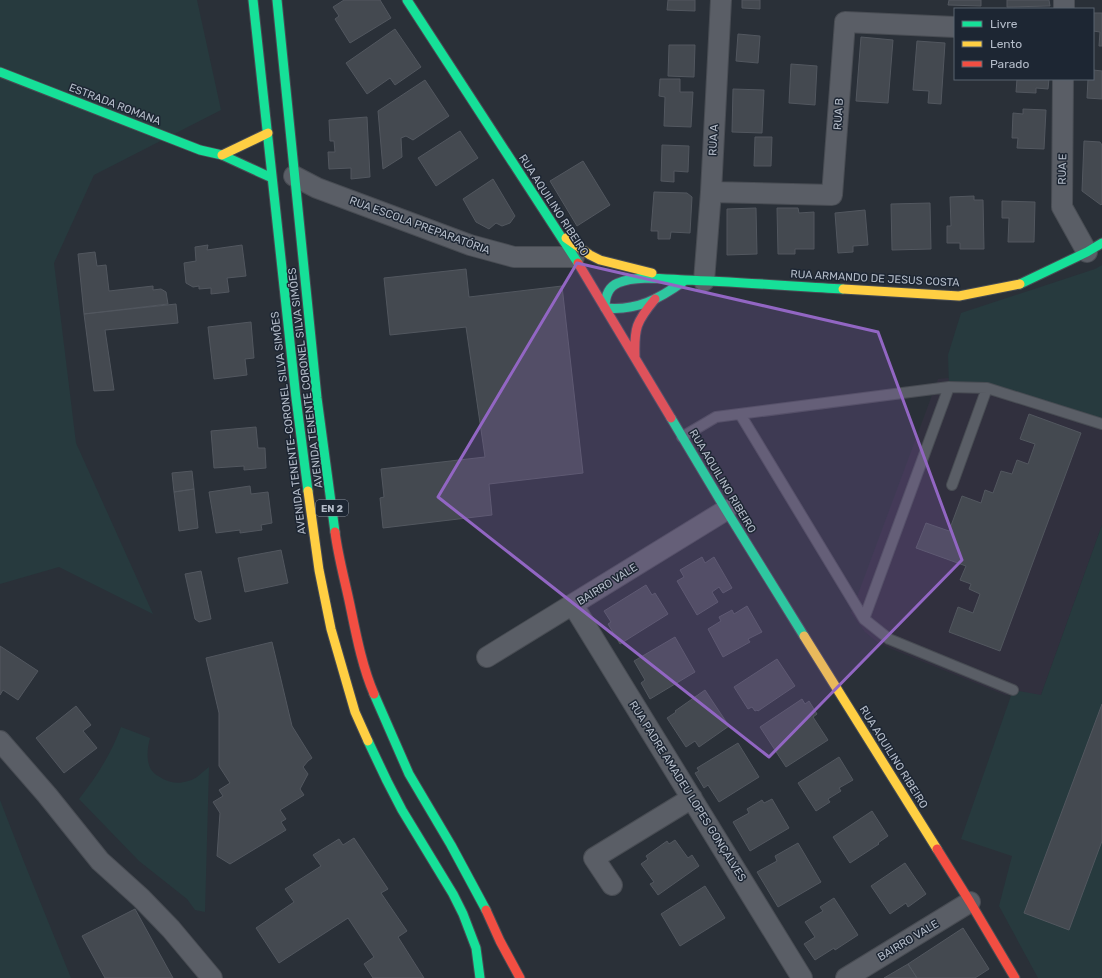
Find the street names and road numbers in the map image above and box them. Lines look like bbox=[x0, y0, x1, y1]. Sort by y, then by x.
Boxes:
street label: ESTRADA ROMANA bbox=[67, 81, 163, 128]
street label: RUA B bbox=[831, 98, 846, 130]
street label: RUA A bbox=[706, 123, 721, 156]
street label: RUA AQUILINO RIBEIRO bbox=[516, 152, 591, 259]
street label: RUA E bbox=[1056, 153, 1069, 185]
street label: RUA ESCOLA PREPARATÓRIA bbox=[348, 194, 493, 257]
street label: AVENIDA TENENTE CORONEL SILVA SIMÕES bbox=[285, 267, 325, 489]
street label: RUA ARMANDO DE JESUS COSTA bbox=[790, 268, 961, 289]
street label: AVENIDA TENENTE-CORONEL SILVA SIMÕES bbox=[268, 310, 309, 535]
street label: RUA AQUILINO RIBEIRO bbox=[686, 427, 759, 535]
road number: EN 2 bbox=[316, 500, 348, 516]
street label: BAIRRO VALE bbox=[575, 561, 640, 608]
street label: RUA PADRE AMADEU LOPES GONÇALVES bbox=[626, 699, 749, 884]
street label: RUA AQUILINO RIBEIRO bbox=[857, 704, 930, 811]
street label: BAIRRO VALE bbox=[875, 917, 941, 964]

